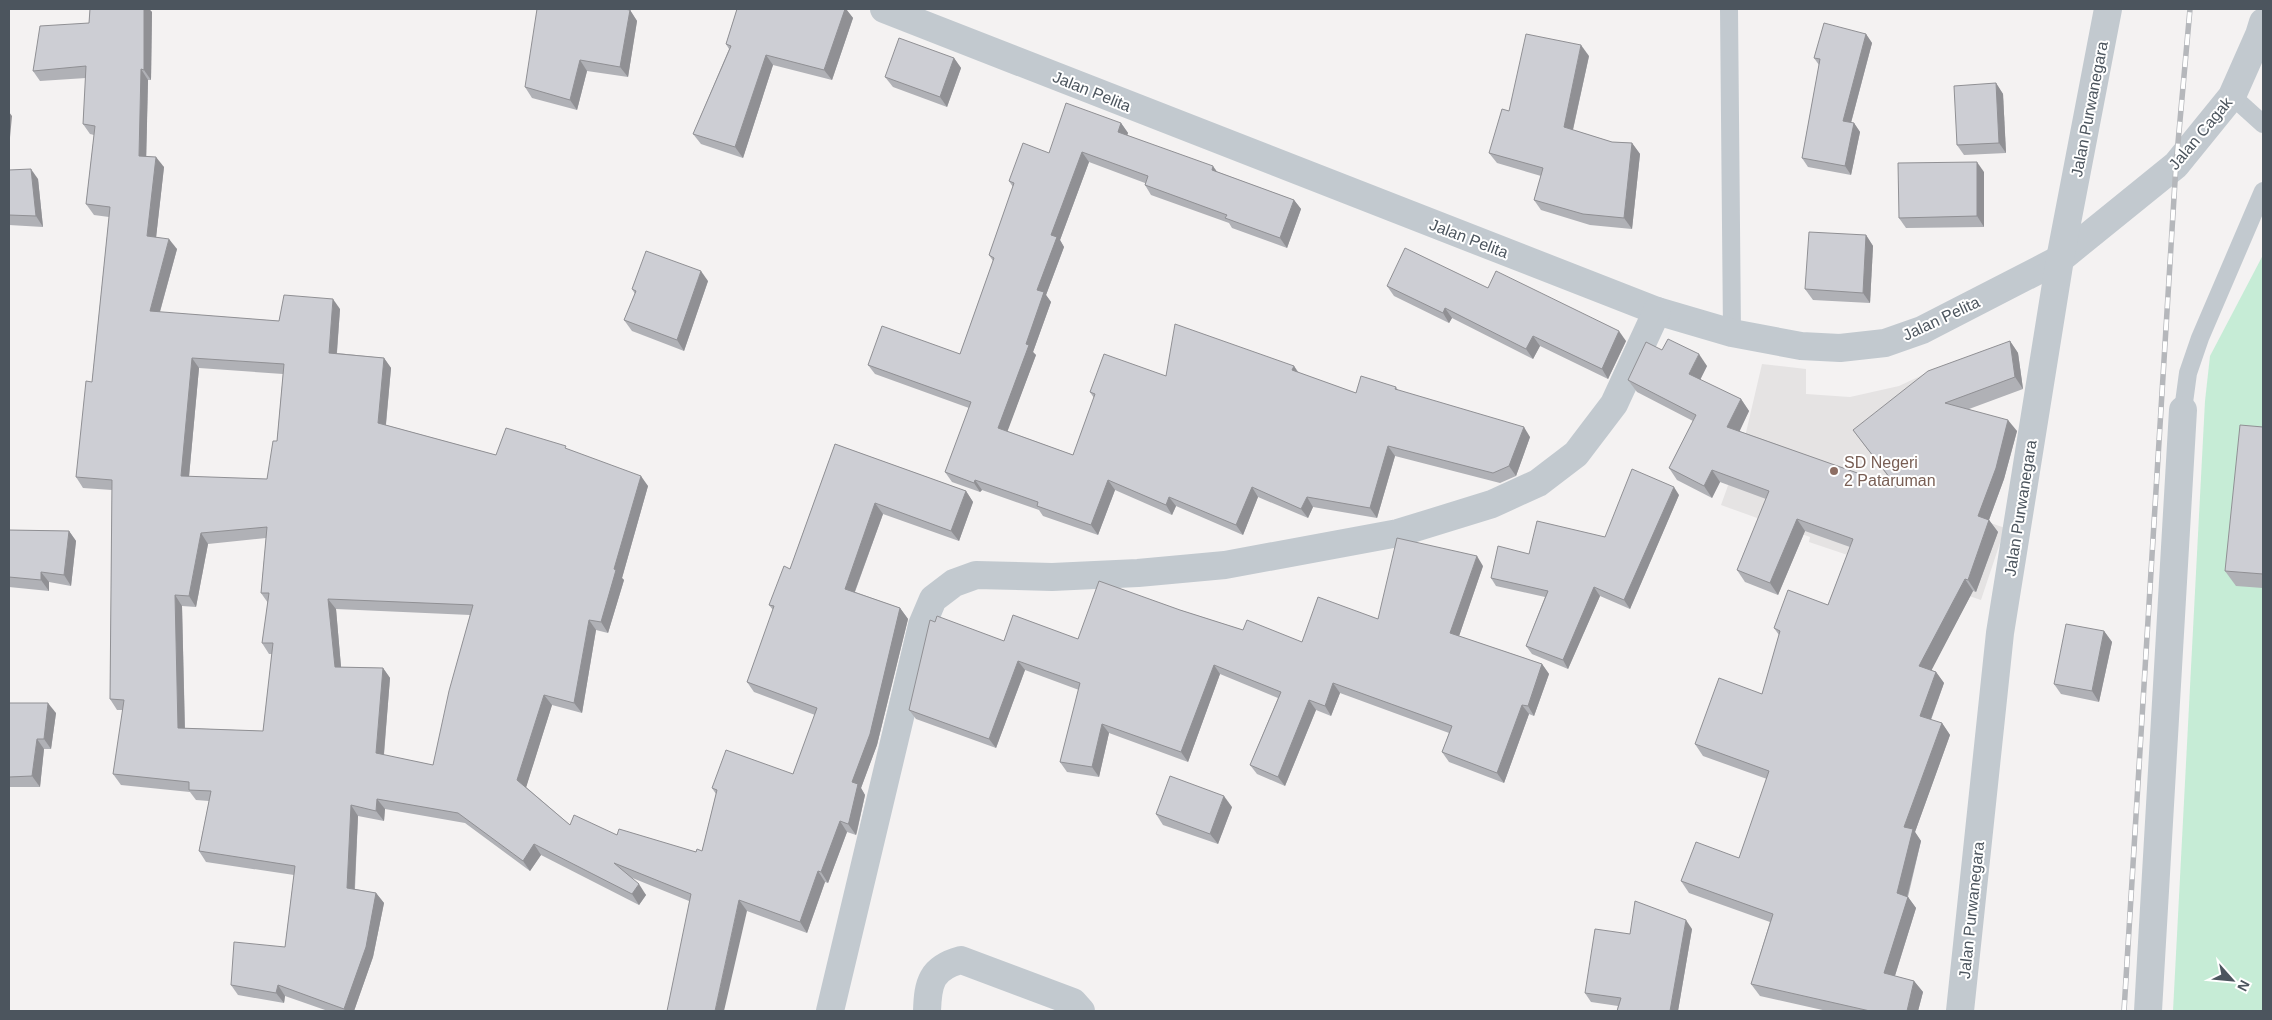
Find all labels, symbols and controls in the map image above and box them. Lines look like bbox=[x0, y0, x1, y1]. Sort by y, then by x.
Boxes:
street label: Jalan Purwanegara bbox=[2068, 40, 2111, 178]
street label: Jalan Pelita bbox=[1050, 68, 1133, 115]
street label: Jalan Cagak bbox=[2165, 93, 2236, 173]
street label: Jalan Pelita bbox=[1427, 216, 1511, 261]
street label: Jalan Pelita bbox=[1900, 293, 1982, 344]
street label: Jalan Purwanegara bbox=[2001, 439, 2040, 577]
place label: SD Negeri 2 Pataruman bbox=[1844, 454, 1936, 489]
marker: SD Negeri 2 Pataruman bbox=[1828, 465, 1840, 477]
street label: Jalan Purwanegara bbox=[1956, 841, 1987, 980]
north arrow bbox=[2207, 955, 2257, 1005]
text: N bbox=[2234, 978, 2253, 994]

